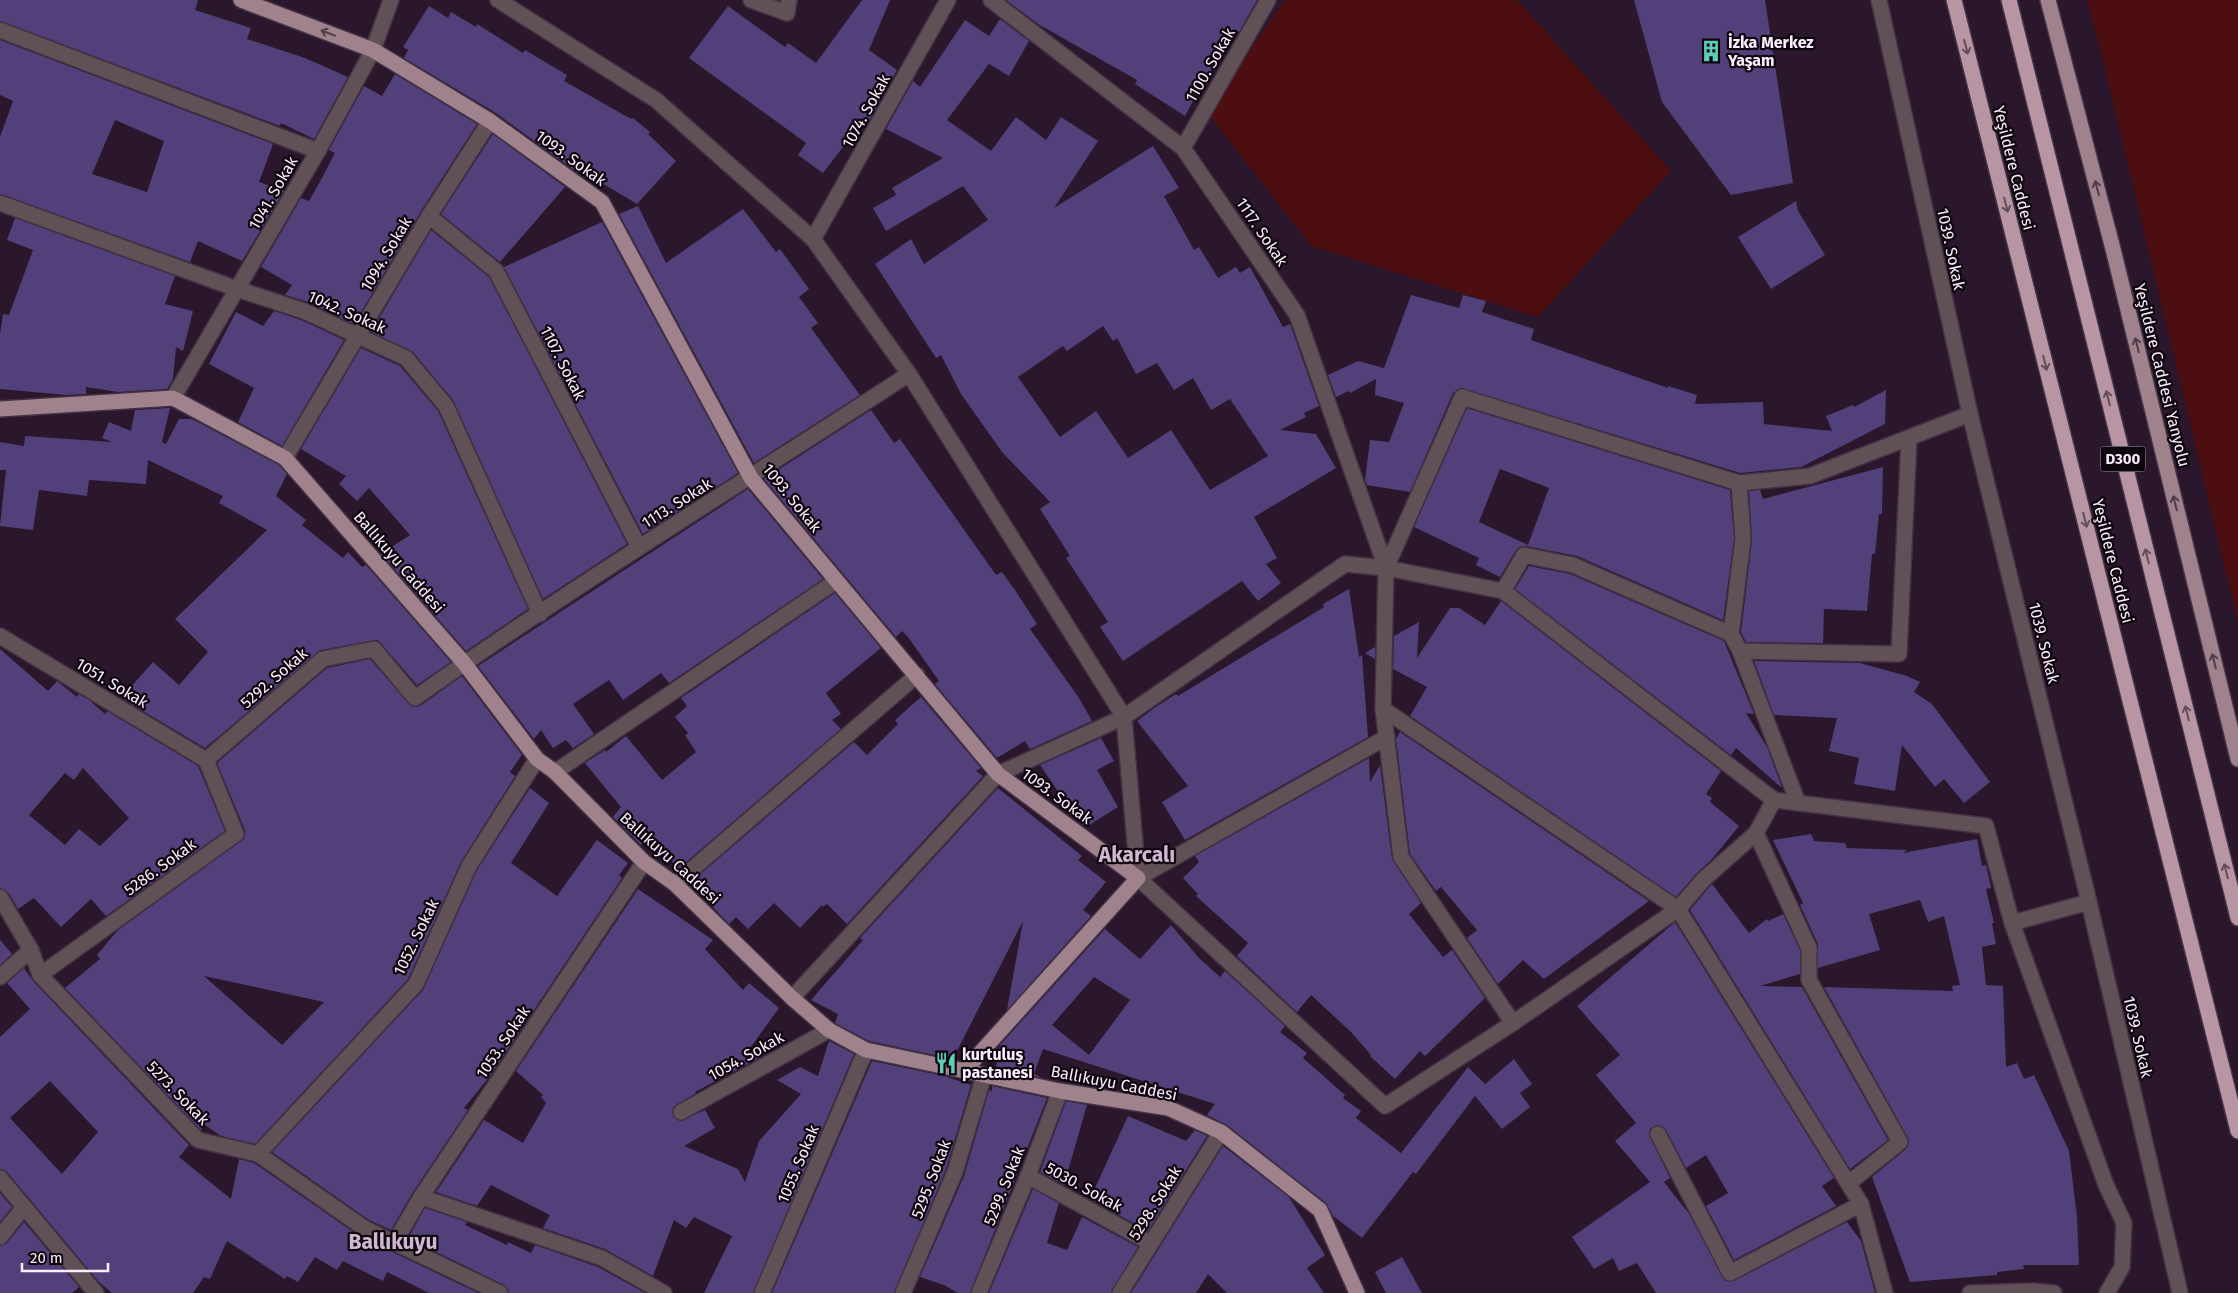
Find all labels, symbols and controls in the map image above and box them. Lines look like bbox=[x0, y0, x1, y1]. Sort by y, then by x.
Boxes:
street label: 1100. Sokak bbox=[1181, 24, 1239, 105]
one-way arrow bbox=[320, 28, 336, 37]
place label: İzka Merkez Yaşam bbox=[1727, 33, 1814, 71]
building icon: İzka Merkez Yaşam bbox=[1698, 38, 1724, 64]
one-way arrow bbox=[1962, 39, 1971, 55]
street label: 1074. Sokak bbox=[838, 70, 894, 151]
street label: Yeşildere Caddesi bbox=[1988, 104, 2039, 232]
street label: 1093. Sokak bbox=[532, 126, 611, 190]
street label: 1041. Sokak bbox=[244, 152, 302, 233]
one-way arrow bbox=[2092, 180, 2101, 196]
street label: 1117. Sokak bbox=[1232, 194, 1292, 270]
one-way arrow bbox=[2001, 196, 2011, 212]
street label: 1039. Sokak bbox=[1933, 206, 1969, 292]
street label: 1094. Sokak bbox=[356, 213, 416, 295]
street label: Yeşildere Caddesi Yanyolu bbox=[2129, 281, 2194, 469]
street label: 1042. Sokak bbox=[305, 286, 389, 338]
street label: 1107. Sokak bbox=[536, 323, 590, 404]
one-way arrow bbox=[2131, 338, 2141, 354]
one-way arrow bbox=[2041, 354, 2050, 370]
one-way arrow bbox=[2103, 390, 2112, 406]
road number: D300 bbox=[2100, 446, 2146, 472]
street label: 1093. Sokak bbox=[759, 460, 826, 537]
street label: 1113. Sokak bbox=[638, 474, 716, 532]
one-way arrow bbox=[2170, 496, 2179, 512]
street label: Yeşildere Caddesi bbox=[2087, 497, 2138, 625]
street label: Ballıkuyu Caddesi bbox=[350, 507, 448, 617]
one-way arrow bbox=[2081, 512, 2090, 528]
one-way arrow bbox=[2142, 548, 2152, 564]
street label: 1039. Sokak bbox=[2025, 600, 2063, 686]
street label: 5292. Sokak bbox=[237, 643, 312, 712]
street label: 1051. Sokak bbox=[72, 654, 152, 712]
one-way arrow bbox=[2208, 654, 2218, 670]
one-way arrow bbox=[2182, 706, 2191, 722]
street label: 1093. Sokak bbox=[1018, 764, 1097, 828]
street label: Ballıkuyu Caddesi bbox=[616, 808, 724, 908]
street label: 5286. Sokak bbox=[120, 834, 200, 899]
district label: Akarcalı bbox=[1098, 842, 1175, 868]
one-way arrow bbox=[2221, 863, 2230, 879]
street label: 1052. Sokak bbox=[389, 895, 443, 978]
street label: 1039. Sokak bbox=[2119, 994, 2157, 1080]
street label: 1053. Sokak bbox=[472, 1002, 534, 1082]
street label: 1054. Sokak bbox=[705, 1027, 788, 1085]
place label: kurtuluş pastanesi bbox=[962, 1045, 1033, 1082]
restaurant icon: kurtuluş pastanesi bbox=[933, 1050, 959, 1076]
street label: 5273. Sokak bbox=[143, 1057, 214, 1129]
street label: Ballıkuyu Caddesi bbox=[1049, 1061, 1179, 1105]
street label: 1055. Sokak bbox=[773, 1121, 823, 1206]
street label: 5295. Sokak bbox=[907, 1136, 955, 1221]
street label: 5299. Sokak bbox=[980, 1143, 1029, 1228]
street label: 5030. Sokak bbox=[1042, 1158, 1126, 1216]
street label: 5298. Sokak bbox=[1125, 1162, 1186, 1244]
district label: Ballıkuyu bbox=[349, 1229, 437, 1255]
scale bar bbox=[22, 1240, 109, 1272]
text: 20 m bbox=[30, 1249, 63, 1267]

